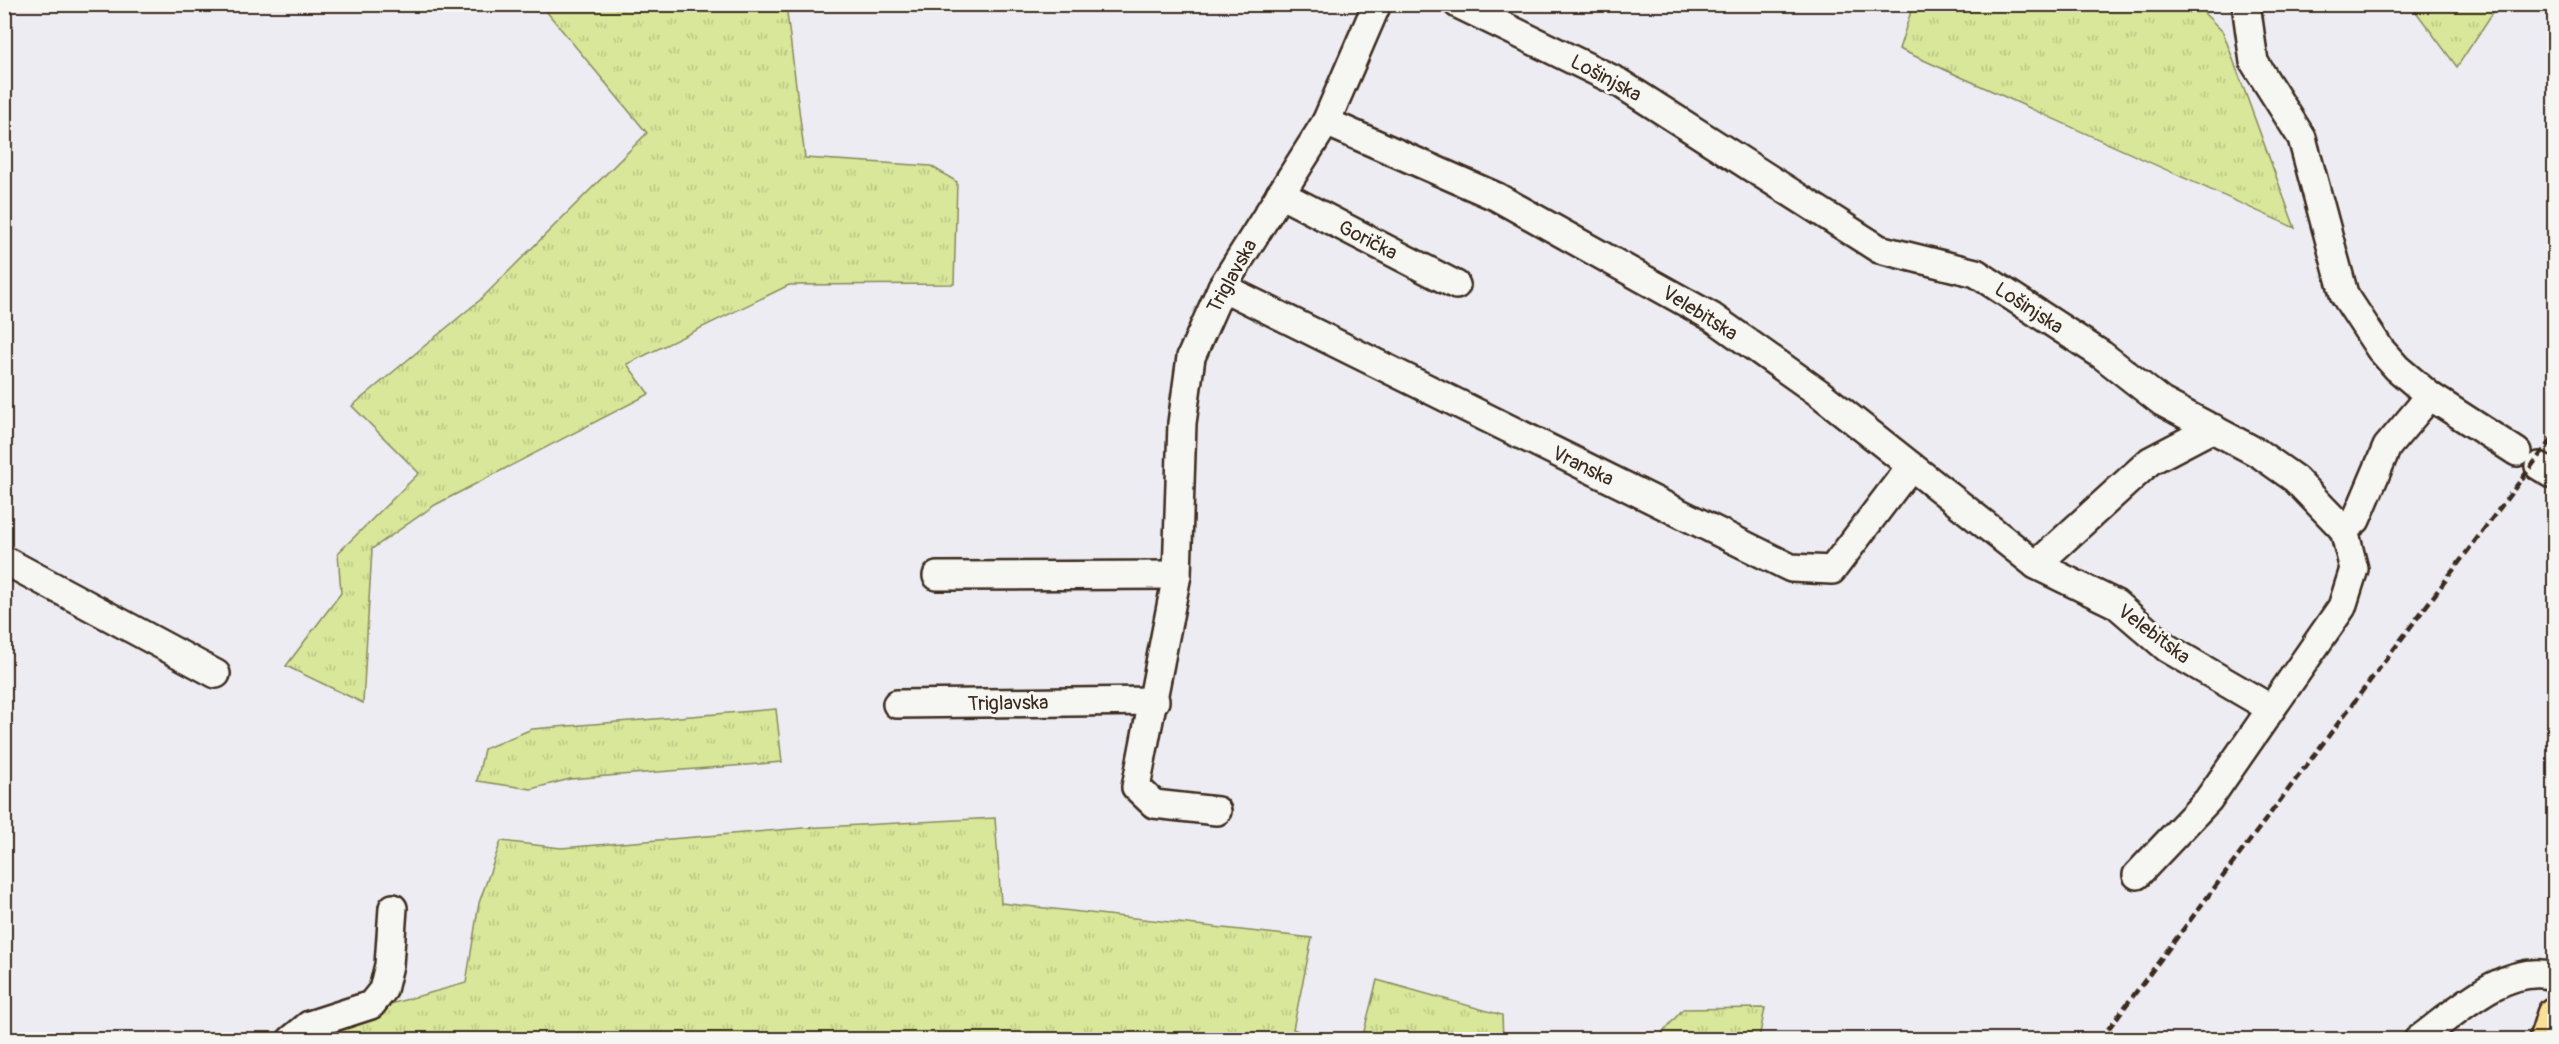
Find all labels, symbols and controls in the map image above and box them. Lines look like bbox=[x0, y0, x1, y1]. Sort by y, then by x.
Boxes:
street label: Lošinjska bbox=[1566, 49, 1646, 107]
street label: Gorička bbox=[1334, 215, 1402, 265]
street label: Triglavska bbox=[1201, 235, 1263, 317]
street label: Lošinjska bbox=[1990, 277, 2068, 339]
street label: Velebitska bbox=[1658, 280, 1742, 346]
street label: Vranska bbox=[1548, 440, 1618, 492]
street label: Velebitska bbox=[2113, 599, 2195, 669]
street label: Triglavska bbox=[967, 690, 1049, 716]

